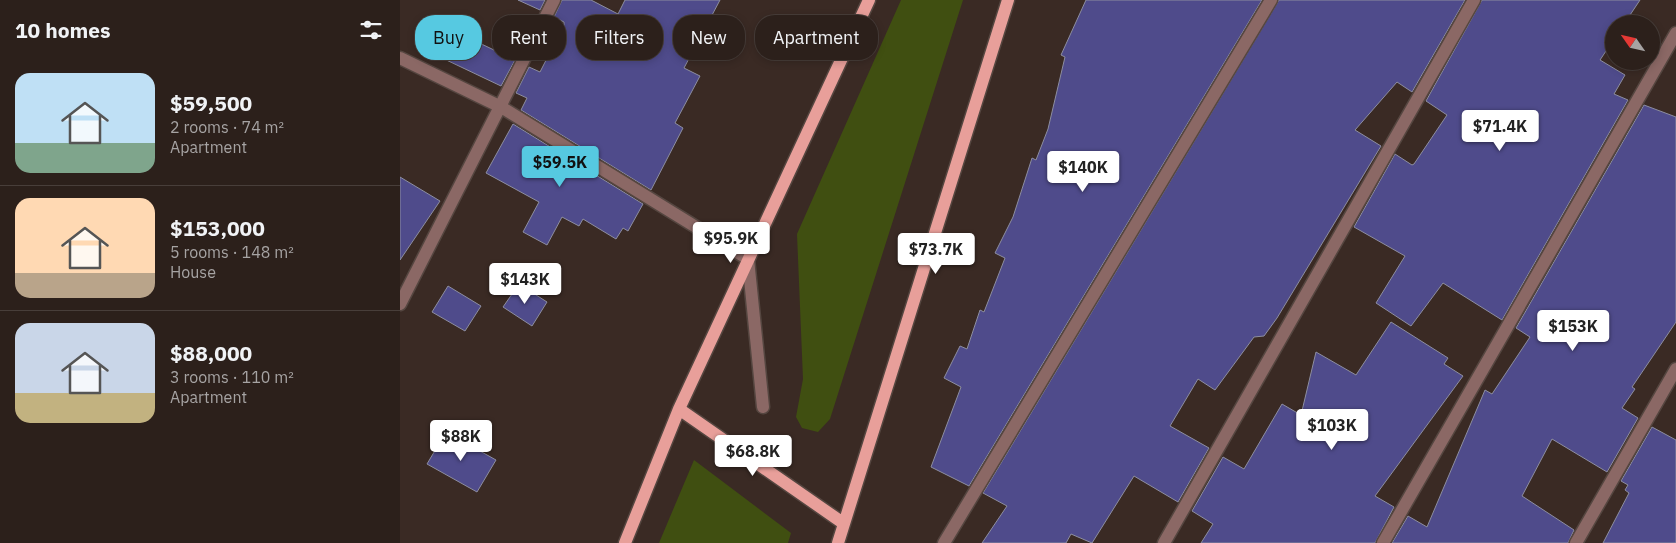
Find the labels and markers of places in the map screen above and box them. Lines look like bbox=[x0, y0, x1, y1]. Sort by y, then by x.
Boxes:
pin: $71.4K bbox=[1459, 110, 1541, 152]
pin: $59.5K bbox=[519, 146, 601, 188]
pin: $140K bbox=[1048, 150, 1118, 193]
pin: $95.9K bbox=[690, 222, 772, 264]
pin: $73.7K bbox=[895, 232, 977, 275]
pin: $143K bbox=[490, 262, 560, 305]
pin: $153K bbox=[1538, 310, 1608, 352]
pin: $103K bbox=[1297, 408, 1367, 451]
pin: $88K bbox=[431, 420, 491, 462]
pin: $68.8K bbox=[712, 434, 794, 477]

